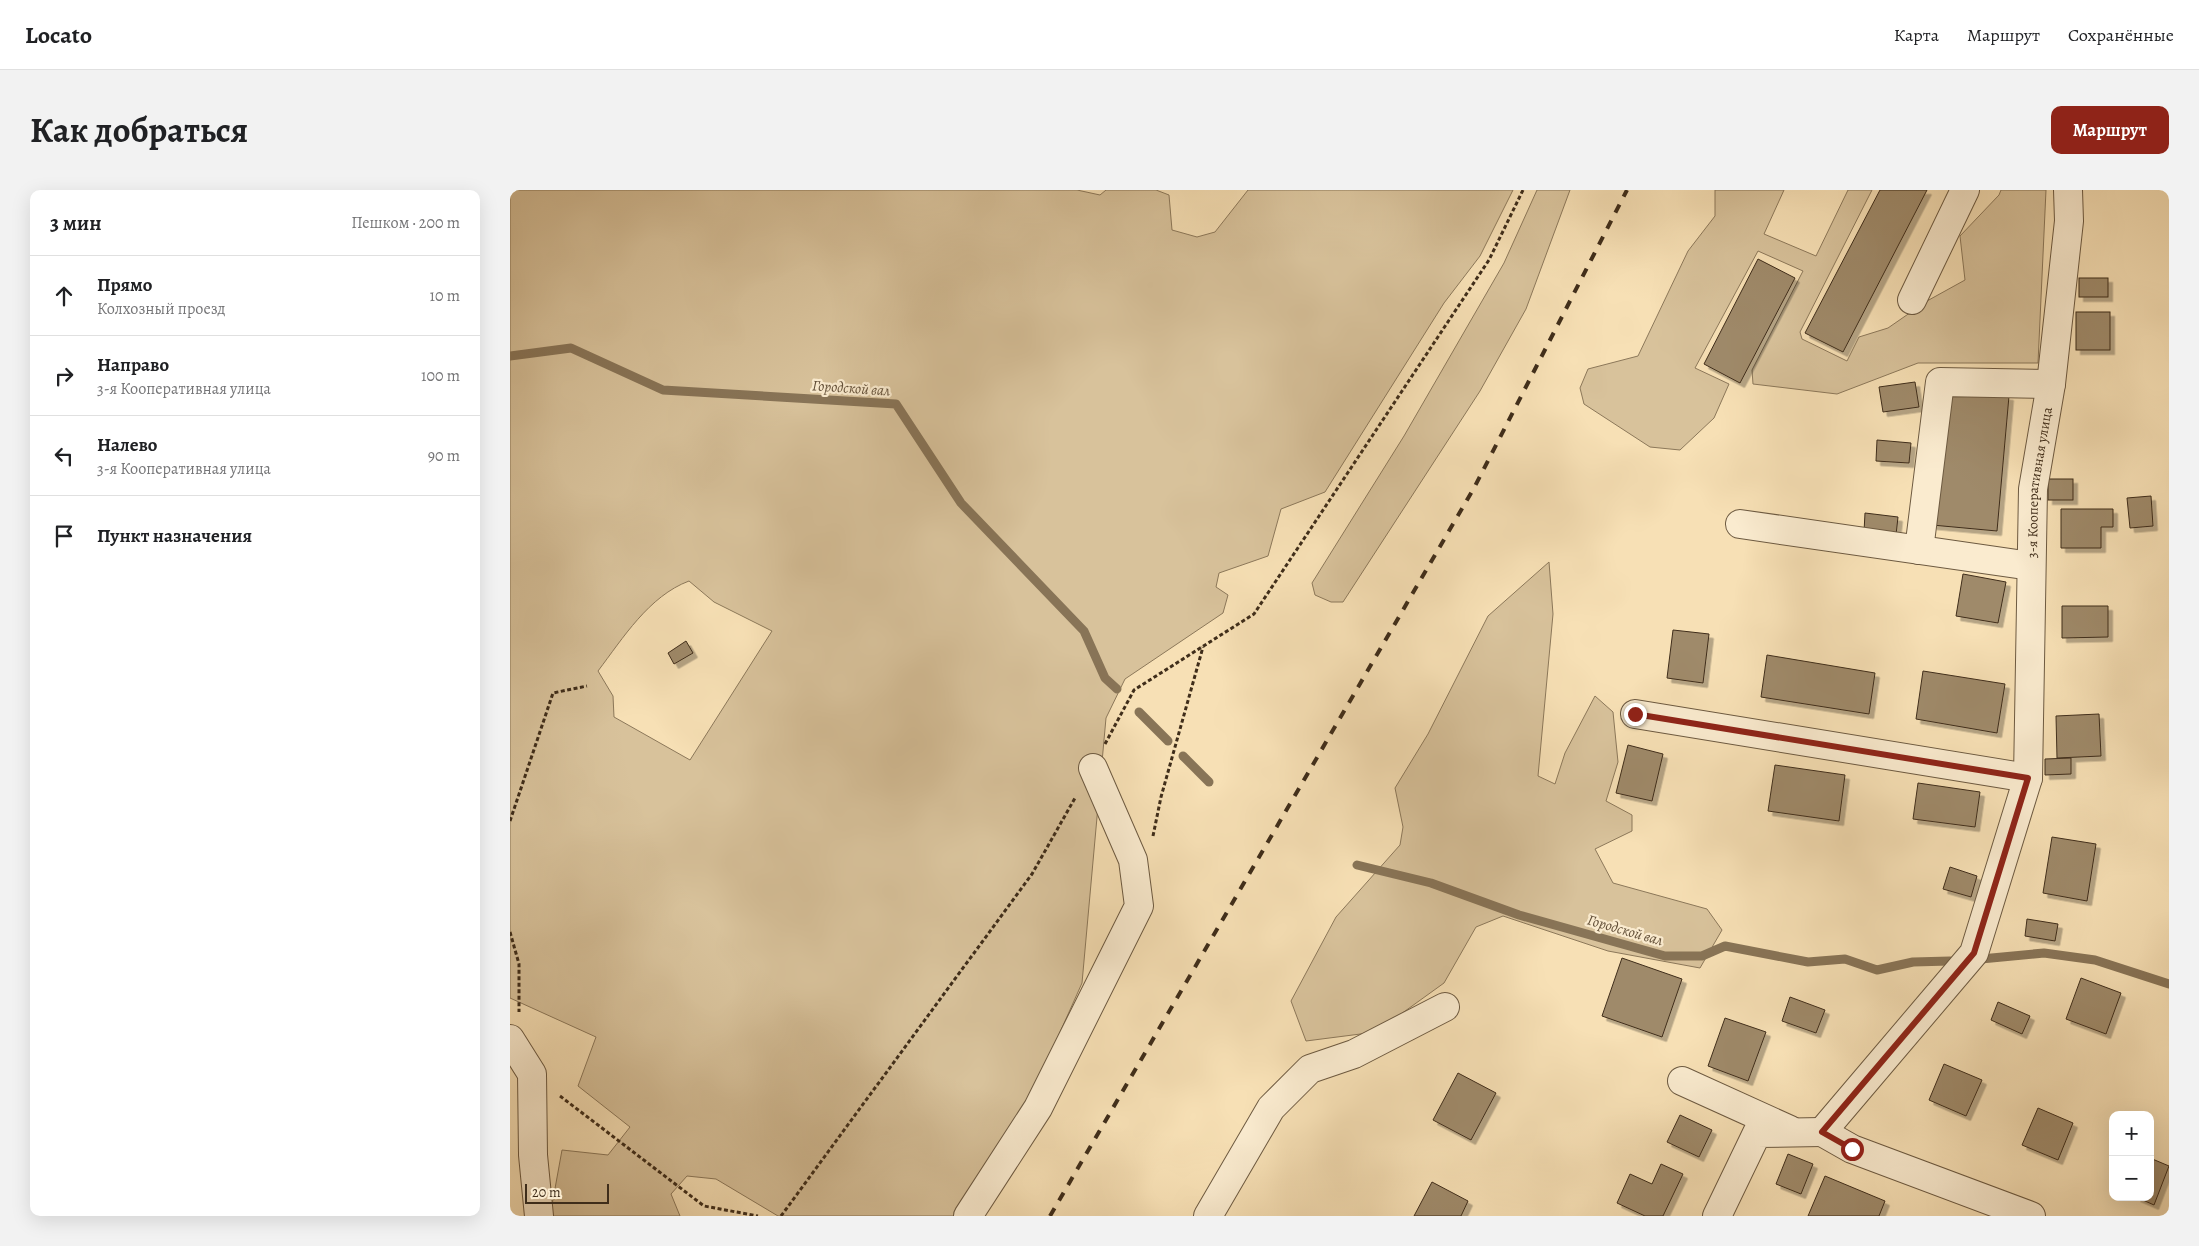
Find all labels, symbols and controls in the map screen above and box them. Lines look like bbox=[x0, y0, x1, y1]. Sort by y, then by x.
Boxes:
text: Locato bbox=[25, 19, 92, 51]
text: Карта bbox=[1894, 23, 1939, 47]
text: Маршрут bbox=[1967, 23, 2040, 47]
text: Сохранённые bbox=[2068, 23, 2174, 47]
text: Как добраться bbox=[30, 106, 248, 154]
button: Маршрут bbox=[2051, 106, 2169, 154]
text: 3 мин bbox=[50, 209, 102, 237]
text: Пешком · 200 m bbox=[351, 212, 460, 234]
text: Прямо bbox=[97, 272, 152, 298]
icon: ahead bbox=[50, 282, 78, 310]
text: 10 m bbox=[430, 285, 460, 307]
text: Колхозный проезд bbox=[97, 298, 225, 320]
text: Направо bbox=[97, 352, 169, 378]
icon: right bbox=[50, 362, 78, 390]
text: 100 m bbox=[421, 365, 460, 387]
water label: Городской вал bbox=[811, 375, 891, 401]
text: 3-я Кооперативная улица bbox=[97, 378, 271, 400]
street label: 3-я Кооперативная улица bbox=[2023, 405, 2057, 558]
text: Налево bbox=[97, 432, 157, 458]
icon: left bbox=[50, 442, 78, 470]
text: 90 m bbox=[428, 445, 460, 467]
text: 3-я Кооперативная улица bbox=[97, 458, 271, 480]
icon: arrive bbox=[50, 522, 78, 550]
text: Пункт назначения bbox=[97, 523, 252, 549]
route end bbox=[1624, 703, 1647, 726]
water label: Городской вал bbox=[1585, 910, 1665, 950]
map controls bbox=[2109, 1111, 2154, 1201]
button: + bbox=[2109, 1111, 2154, 1156]
route start bbox=[1841, 1138, 1864, 1161]
button: − bbox=[2109, 1156, 2154, 1201]
scale bar bbox=[525, 1181, 609, 1204]
text: 20 m bbox=[532, 1183, 561, 1202]

